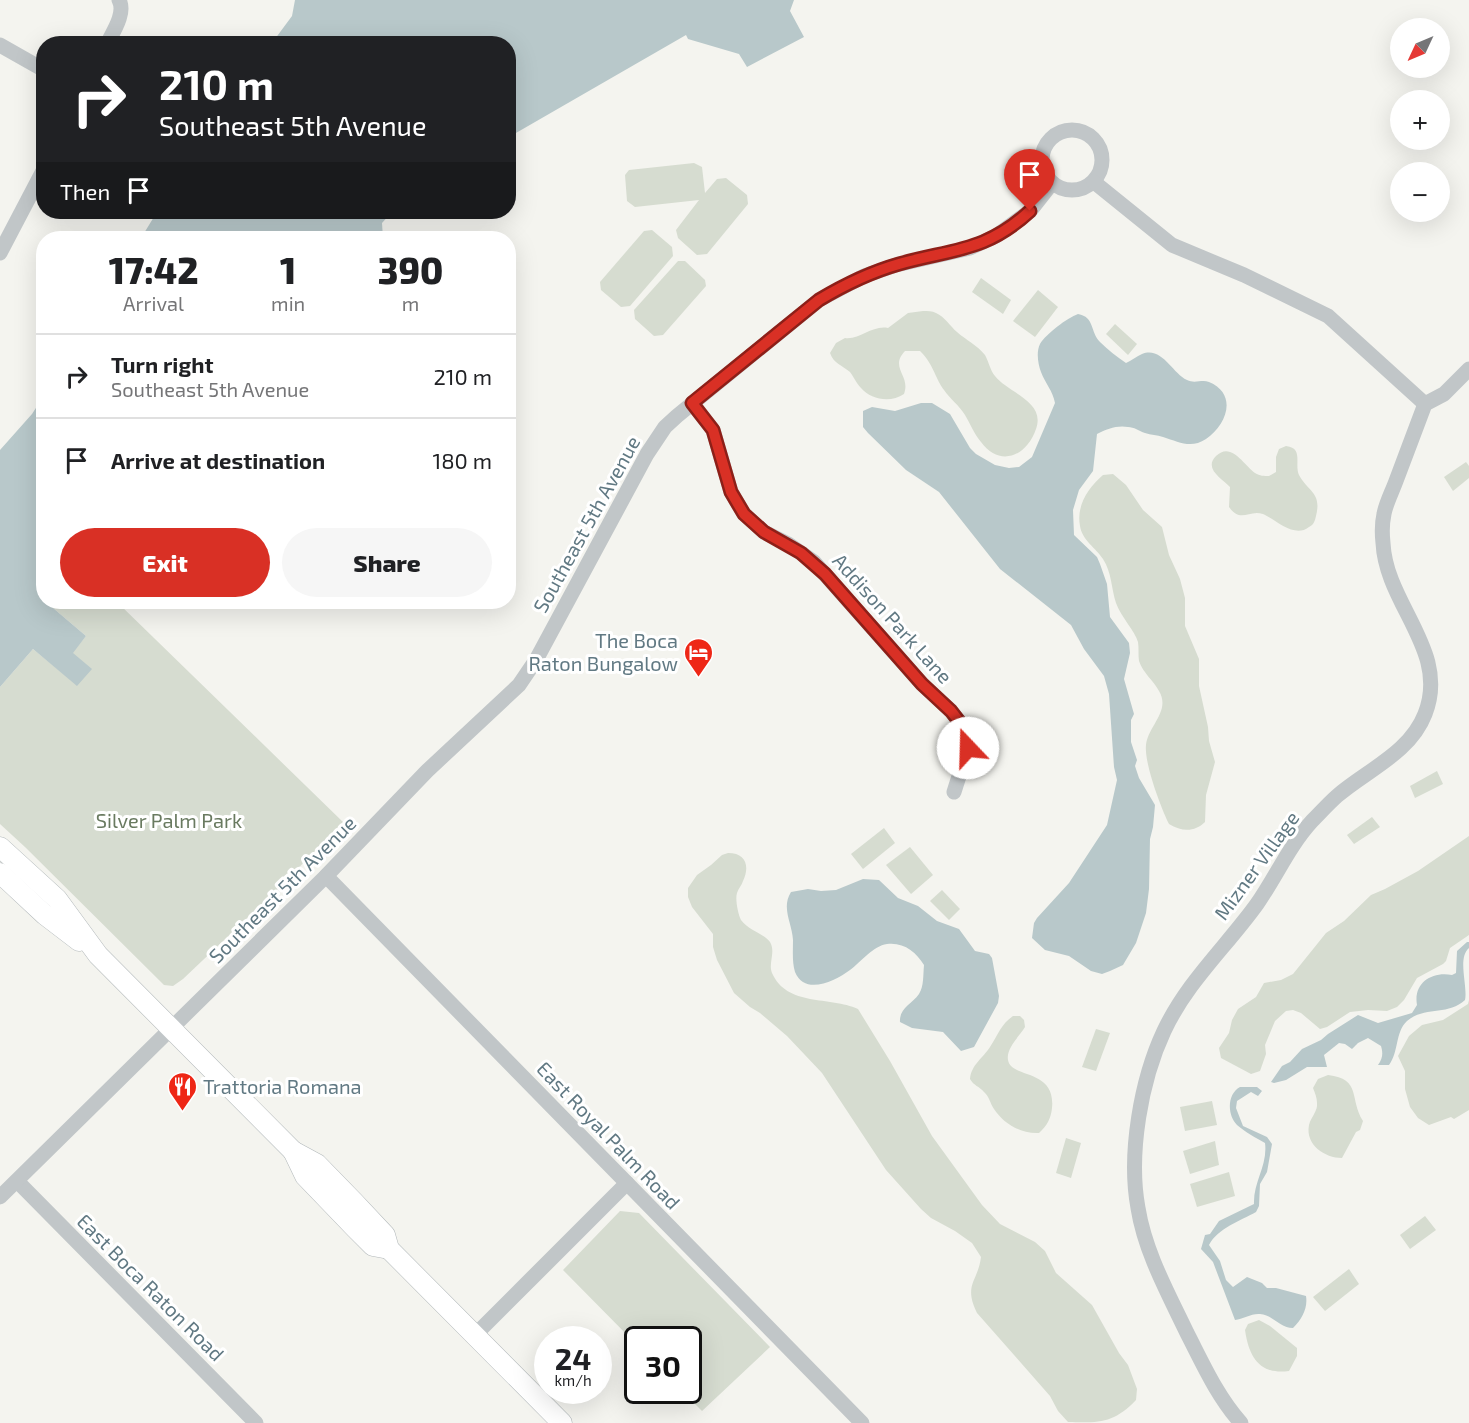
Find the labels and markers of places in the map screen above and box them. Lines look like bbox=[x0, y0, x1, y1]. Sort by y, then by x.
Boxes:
pin bbox=[1004, 149, 1055, 211]
place label: The Boca Raton Bungalow bbox=[528, 628, 678, 675]
hotel icon: The Boca Raton Bungalow bbox=[683, 636, 715, 678]
restaurant icon: Trattoria Romana bbox=[166, 1070, 198, 1112]
place label: Trattoria Romana bbox=[203, 1074, 362, 1098]

